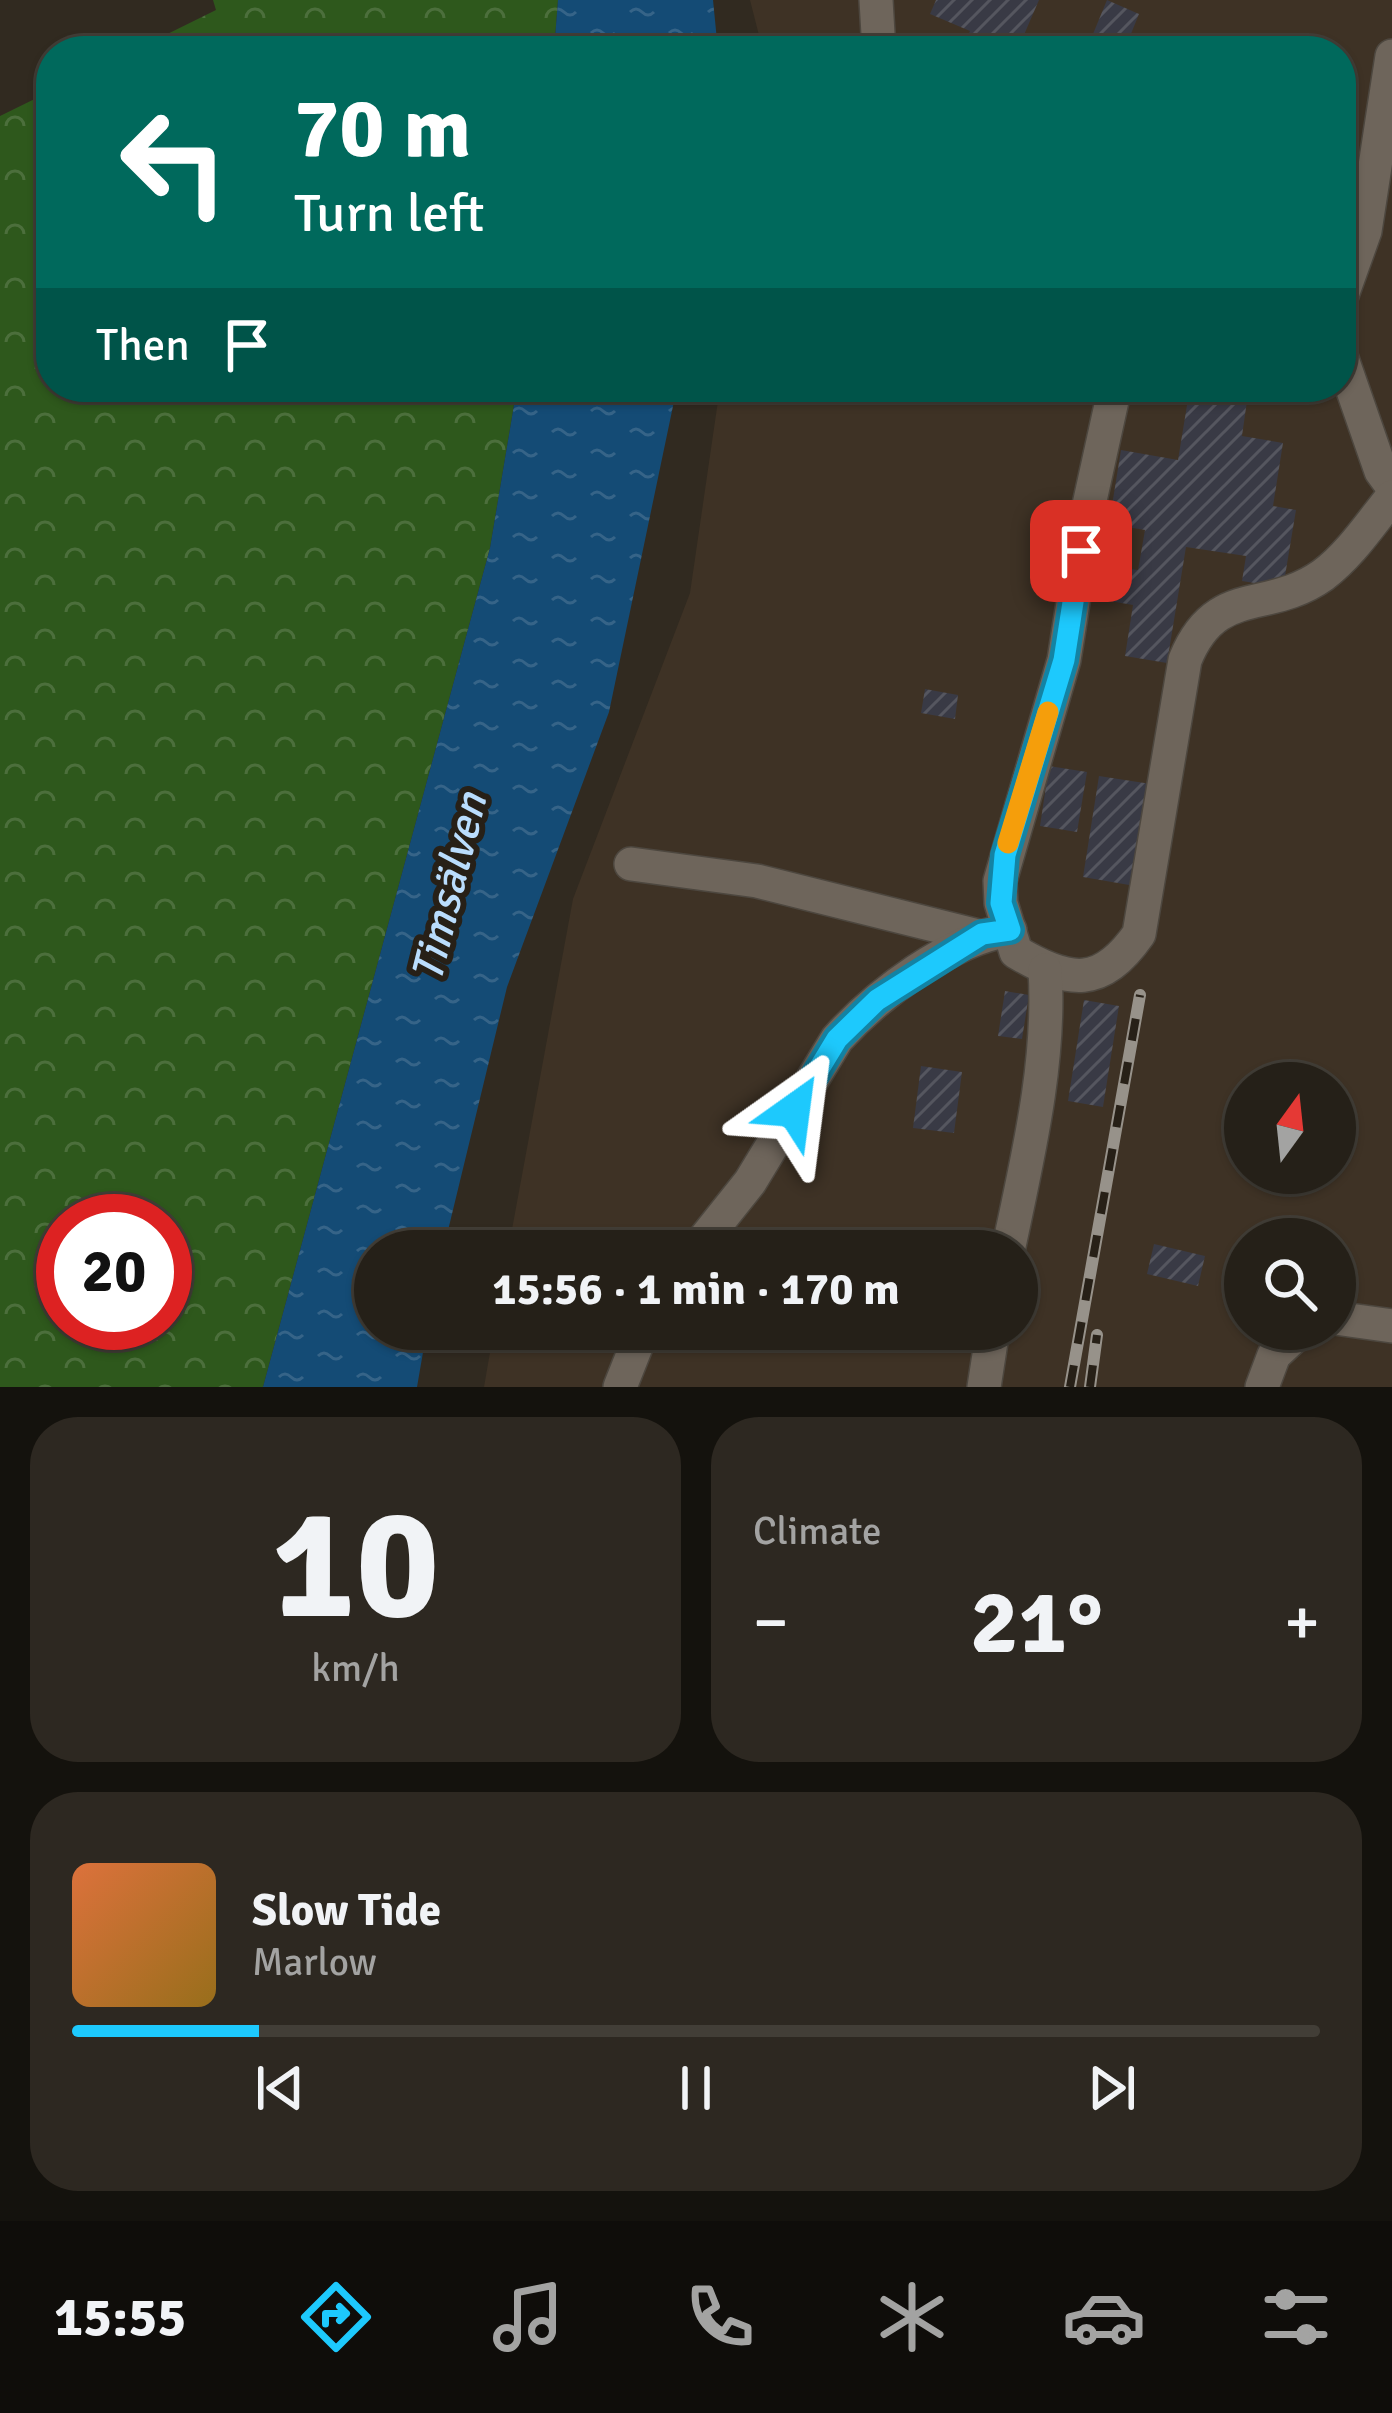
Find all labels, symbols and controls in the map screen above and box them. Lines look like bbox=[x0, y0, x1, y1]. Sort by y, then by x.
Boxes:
text: 70 m bbox=[294, 77, 471, 181]
icon: left bbox=[96, 84, 252, 240]
text: Turn left bbox=[294, 180, 484, 247]
icon: arrive bbox=[214, 312, 280, 378]
text: Then bbox=[96, 318, 190, 373]
pin bbox=[1030, 500, 1132, 602]
icon: arrive bbox=[1048, 518, 1114, 584]
water label: Timsälven bbox=[399, 786, 500, 987]
position arrow bbox=[731, 1047, 857, 1173]
north arrow bbox=[1224, 1062, 1356, 1194]
map controls bbox=[1224, 1062, 1356, 1350]
speed limit sign: 20 bbox=[36, 1194, 192, 1350]
button: search bbox=[1224, 1218, 1356, 1350]
text: 15:56 · 1 min · 170 m bbox=[492, 1262, 900, 1317]
text: 10 bbox=[271, 1469, 440, 1662]
text: Climate bbox=[753, 1507, 882, 1555]
text: 21° bbox=[970, 1567, 1103, 1678]
text: − bbox=[753, 1582, 789, 1663]
text: + bbox=[1284, 1582, 1320, 1663]
text: km/h bbox=[311, 1644, 400, 1692]
text: Slow Tide bbox=[252, 1883, 441, 1938]
text: Marlow bbox=[252, 1938, 377, 1986]
icon: previous bbox=[247, 2055, 313, 2121]
icon: pause bbox=[663, 2055, 729, 2121]
icon: next bbox=[1079, 2055, 1145, 2121]
icon: directions bbox=[294, 2275, 378, 2359]
icon: music bbox=[486, 2275, 570, 2359]
icon: phone bbox=[678, 2275, 762, 2359]
icon: climate bbox=[870, 2275, 954, 2359]
icon: car bbox=[1062, 2275, 1146, 2359]
icon: filters bbox=[1254, 2275, 1338, 2359]
text: 15:55 bbox=[54, 2284, 187, 2351]

